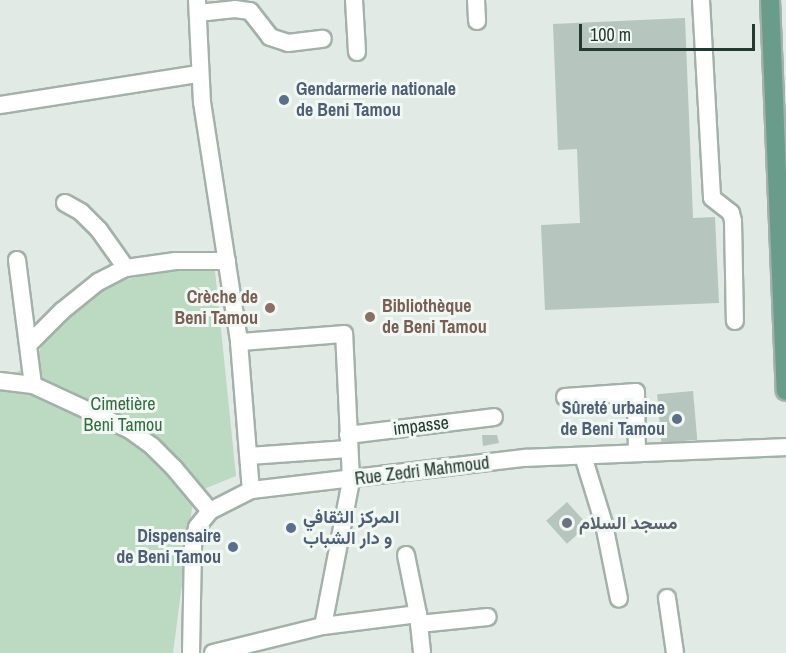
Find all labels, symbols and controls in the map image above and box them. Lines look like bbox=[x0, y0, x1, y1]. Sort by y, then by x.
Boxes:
scale bar bbox=[582, 12, 758, 50]
text: 100 m bbox=[590, 22, 631, 47]
place label: Gendarmerie nationale de Beni Tamou bbox=[296, 79, 456, 122]
marker: Gendarmerie nationale de Beni Tamou bbox=[277, 93, 291, 107]
place label: Crèche de Beni Tamou bbox=[175, 287, 258, 330]
place label: Bibliothèque de Beni Tamou bbox=[382, 296, 487, 338]
marker: Crèche de Beni Tamou bbox=[263, 301, 277, 315]
marker: Bibliothèque de Beni Tamou bbox=[363, 310, 377, 324]
park label: Cimetière Beni Tamou bbox=[83, 394, 163, 436]
place label: Sûreté urbaine de Beni Tamou bbox=[560, 398, 665, 440]
street label: impasse bbox=[392, 412, 450, 440]
marker: Sûreté urbaine de Beni Tamou bbox=[670, 412, 684, 426]
street label: Rue Zedri Mahmoud bbox=[354, 452, 490, 490]
place label: المركز الثقافي و دار الشباب bbox=[303, 507, 399, 550]
place label: مسجد السلام bbox=[579, 512, 677, 534]
marker: مسجد السلام bbox=[560, 516, 574, 530]
marker: المركز الثقافي و دار الشباب bbox=[284, 521, 298, 535]
place label: Dispensaire de Beni Tamou bbox=[116, 526, 221, 568]
marker: Dispensaire de Beni Tamou bbox=[226, 540, 240, 554]

